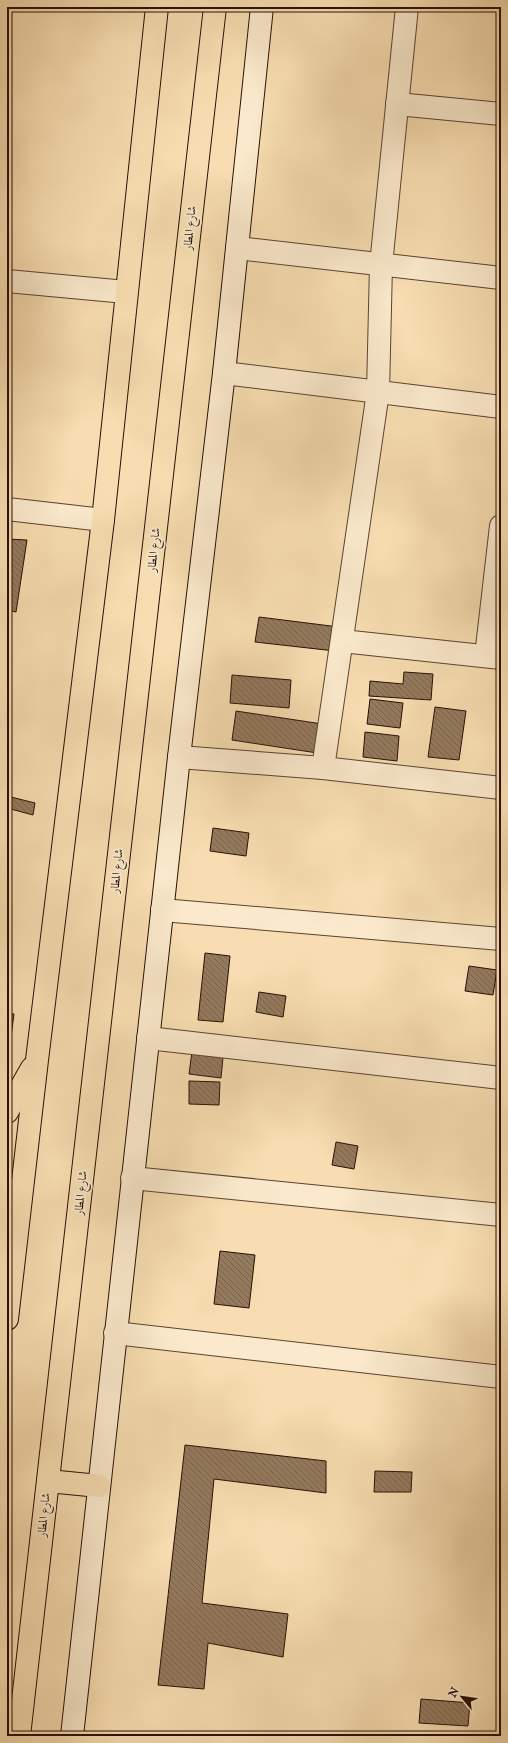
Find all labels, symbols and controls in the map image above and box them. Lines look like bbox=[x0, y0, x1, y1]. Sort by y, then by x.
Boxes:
street label: شارع المطار bbox=[180, 205, 203, 252]
street label: شارع المطار bbox=[144, 527, 167, 574]
street label: شارع المطار bbox=[107, 848, 130, 895]
street label: شارع المطار bbox=[71, 1170, 94, 1217]
street label: شارع المطار bbox=[34, 1492, 57, 1539]
north arrow bbox=[442, 1677, 482, 1717]
text: N bbox=[445, 1685, 463, 1701]

